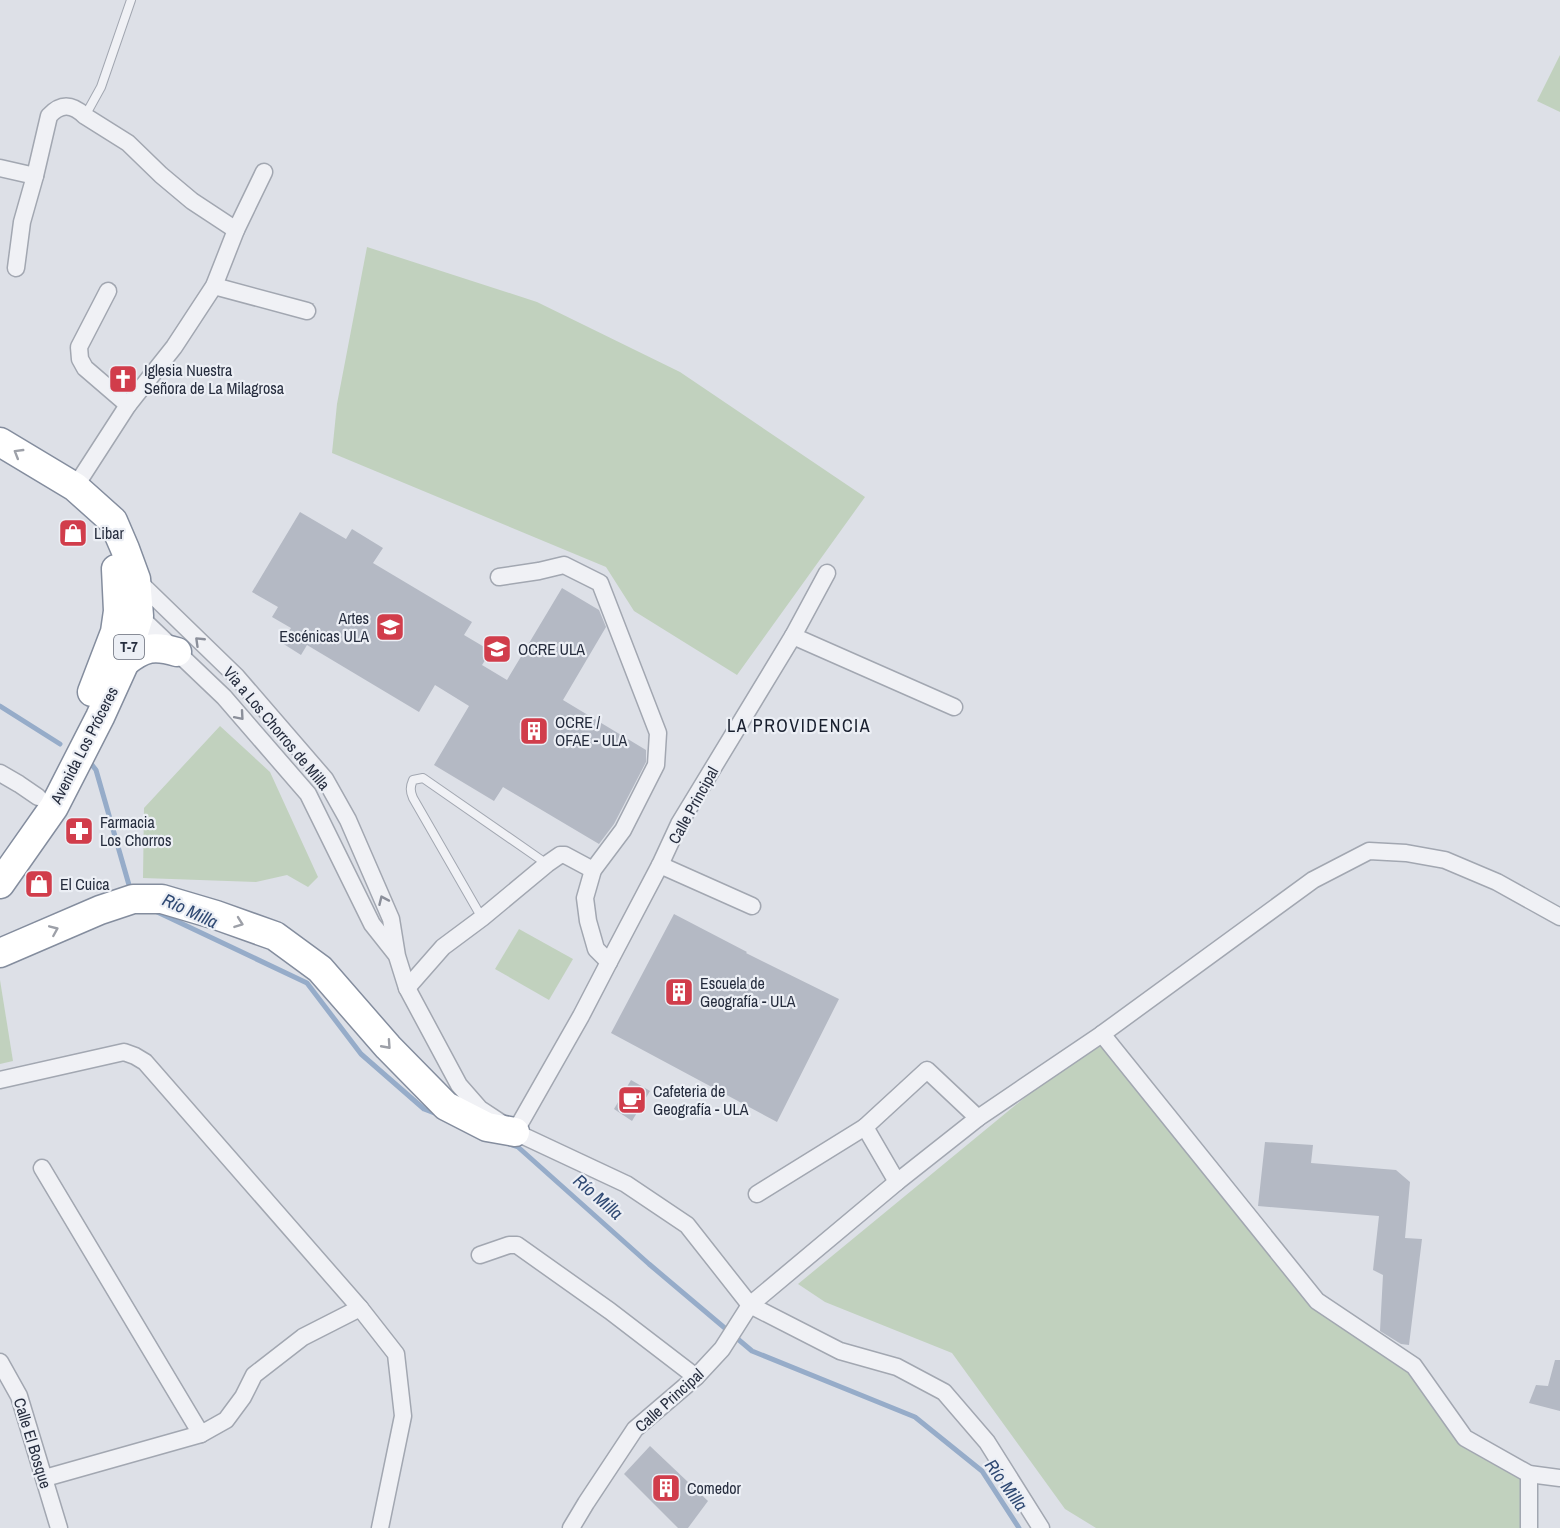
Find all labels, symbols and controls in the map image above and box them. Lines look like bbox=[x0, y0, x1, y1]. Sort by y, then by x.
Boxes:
place label: Iglesia Nuestra Señora de La Milagrosa bbox=[144, 359, 285, 399]
church icon: Iglesia Nuestra Señora de La Milagrosa bbox=[107, 363, 139, 395]
one-way arrow bbox=[14, 448, 24, 460]
shop icon: Libar bbox=[57, 517, 89, 549]
place label: Libar bbox=[94, 522, 125, 544]
place label: Artes Escénicas ULA bbox=[279, 607, 369, 647]
school or university icon: Artes Escénicas ULA bbox=[374, 611, 406, 643]
school or university icon: OCRE ULA bbox=[481, 633, 513, 665]
road number: T-7 bbox=[114, 635, 144, 659]
one-way arrow bbox=[196, 637, 206, 648]
place label: OCRE ULA bbox=[518, 638, 585, 660]
street label: Via a Los Chorros de Milla bbox=[219, 662, 336, 795]
street label: Avenida Los Próceres bbox=[44, 683, 123, 808]
one-way arrow bbox=[233, 709, 244, 720]
place label: OCRE / OFAE - ULA bbox=[555, 711, 627, 751]
district label: LA PROVIDENCIA bbox=[727, 713, 871, 738]
building icon: OCRE / OFAE - ULA bbox=[518, 715, 550, 747]
street label: Calle Principal bbox=[663, 762, 723, 848]
place label: Farmacia Los Chorros bbox=[100, 811, 171, 851]
pharmacy icon: Farmacia Los Chorros bbox=[63, 815, 95, 847]
shop icon: El Cuica bbox=[23, 868, 55, 900]
place label: El Cuica bbox=[60, 873, 110, 895]
water label: Río Milla bbox=[159, 887, 222, 934]
one-way arrow bbox=[378, 895, 390, 906]
one-way arrow bbox=[234, 916, 244, 929]
one-way arrow bbox=[47, 925, 58, 937]
place label: Escuela de Geografía - ULA bbox=[700, 972, 796, 1012]
building icon: Escuela de Geografía - ULA bbox=[663, 976, 695, 1008]
one-way arrow bbox=[380, 1039, 391, 1049]
place label: Cafeteria de Geografía - ULA bbox=[653, 1080, 749, 1120]
cafe icon: Cafeteria de Geografía - ULA bbox=[616, 1084, 648, 1116]
water label: Río Milla bbox=[568, 1168, 629, 1225]
street label: Calle Principal bbox=[630, 1363, 708, 1437]
street label: Calle El Bosque bbox=[9, 1395, 57, 1491]
water label: Río Milla bbox=[979, 1454, 1034, 1516]
building icon: Comedor bbox=[650, 1472, 682, 1504]
place label: Comedor bbox=[687, 1477, 742, 1499]

